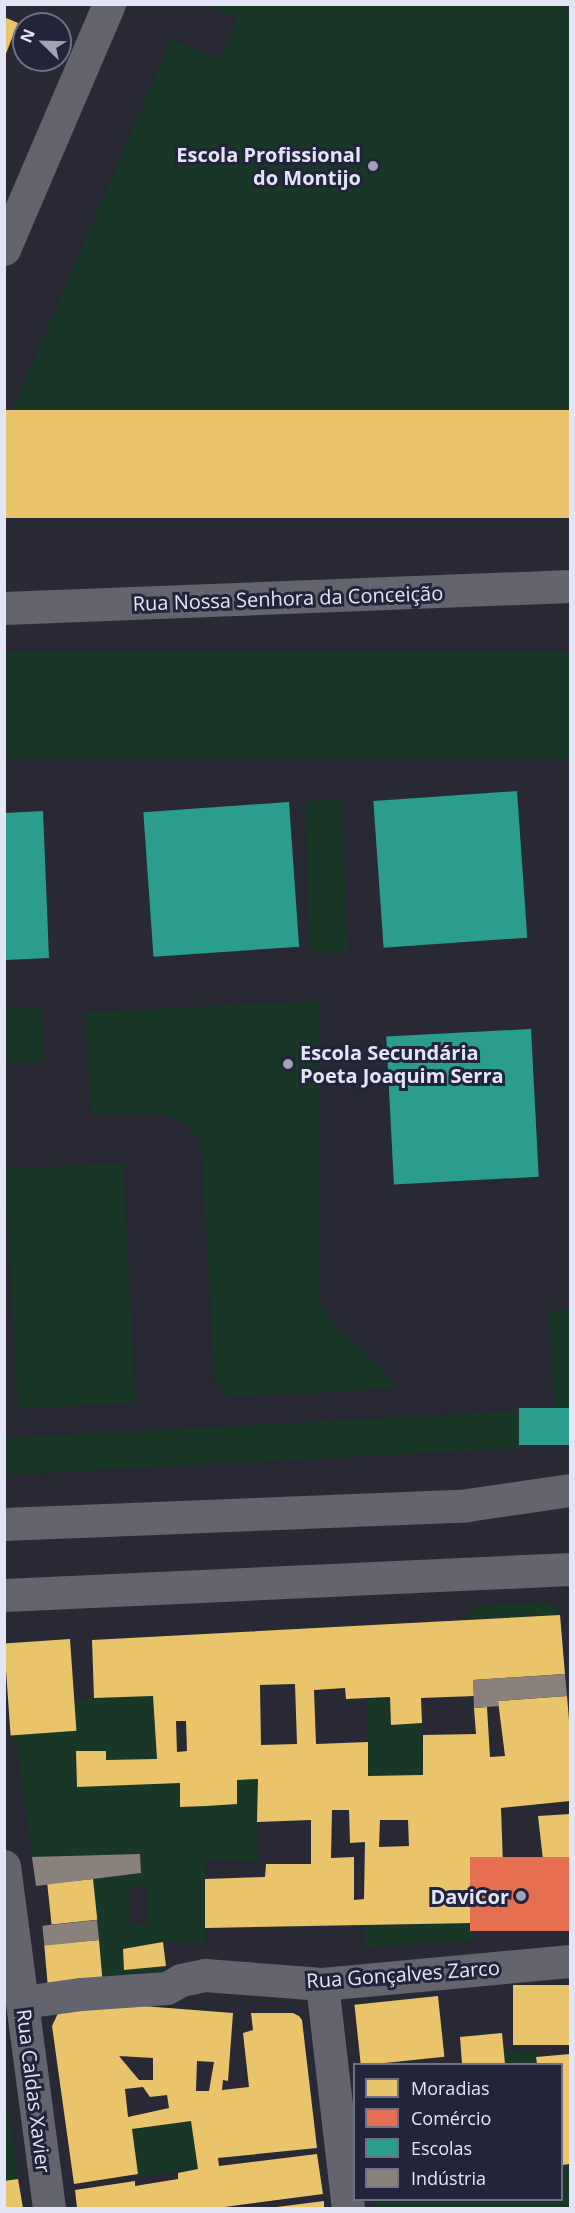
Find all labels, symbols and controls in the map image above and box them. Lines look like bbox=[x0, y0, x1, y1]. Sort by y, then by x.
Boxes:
north arrow bbox=[12, 12, 72, 72]
text: N bbox=[15, 25, 40, 46]
place label: Escola Profissional do Montijo bbox=[176, 142, 361, 189]
marker: Escola Profissional do Montijo bbox=[366, 159, 380, 173]
street label: Rua Nossa Senhora da Conceição bbox=[132, 581, 444, 615]
place label: Escola Secundária Poeta Joaquim Serra bbox=[300, 1040, 504, 1087]
marker: Escola Secundária Poeta Joaquim Serra bbox=[281, 1057, 295, 1071]
place label: DaviCor bbox=[430, 1884, 509, 1908]
marker: DaviCor bbox=[514, 1889, 528, 1903]
street label: Rua Gonçalves Zarco bbox=[306, 1955, 500, 1993]
street label: Rua Caldas Xavier bbox=[12, 2008, 56, 2174]
legend bbox=[353, 2063, 563, 2201]
text: Moradias bbox=[411, 2076, 490, 2100]
text: Comércio bbox=[411, 2106, 491, 2130]
text: Escolas bbox=[411, 2136, 472, 2160]
text: Indústria bbox=[411, 2166, 486, 2190]

